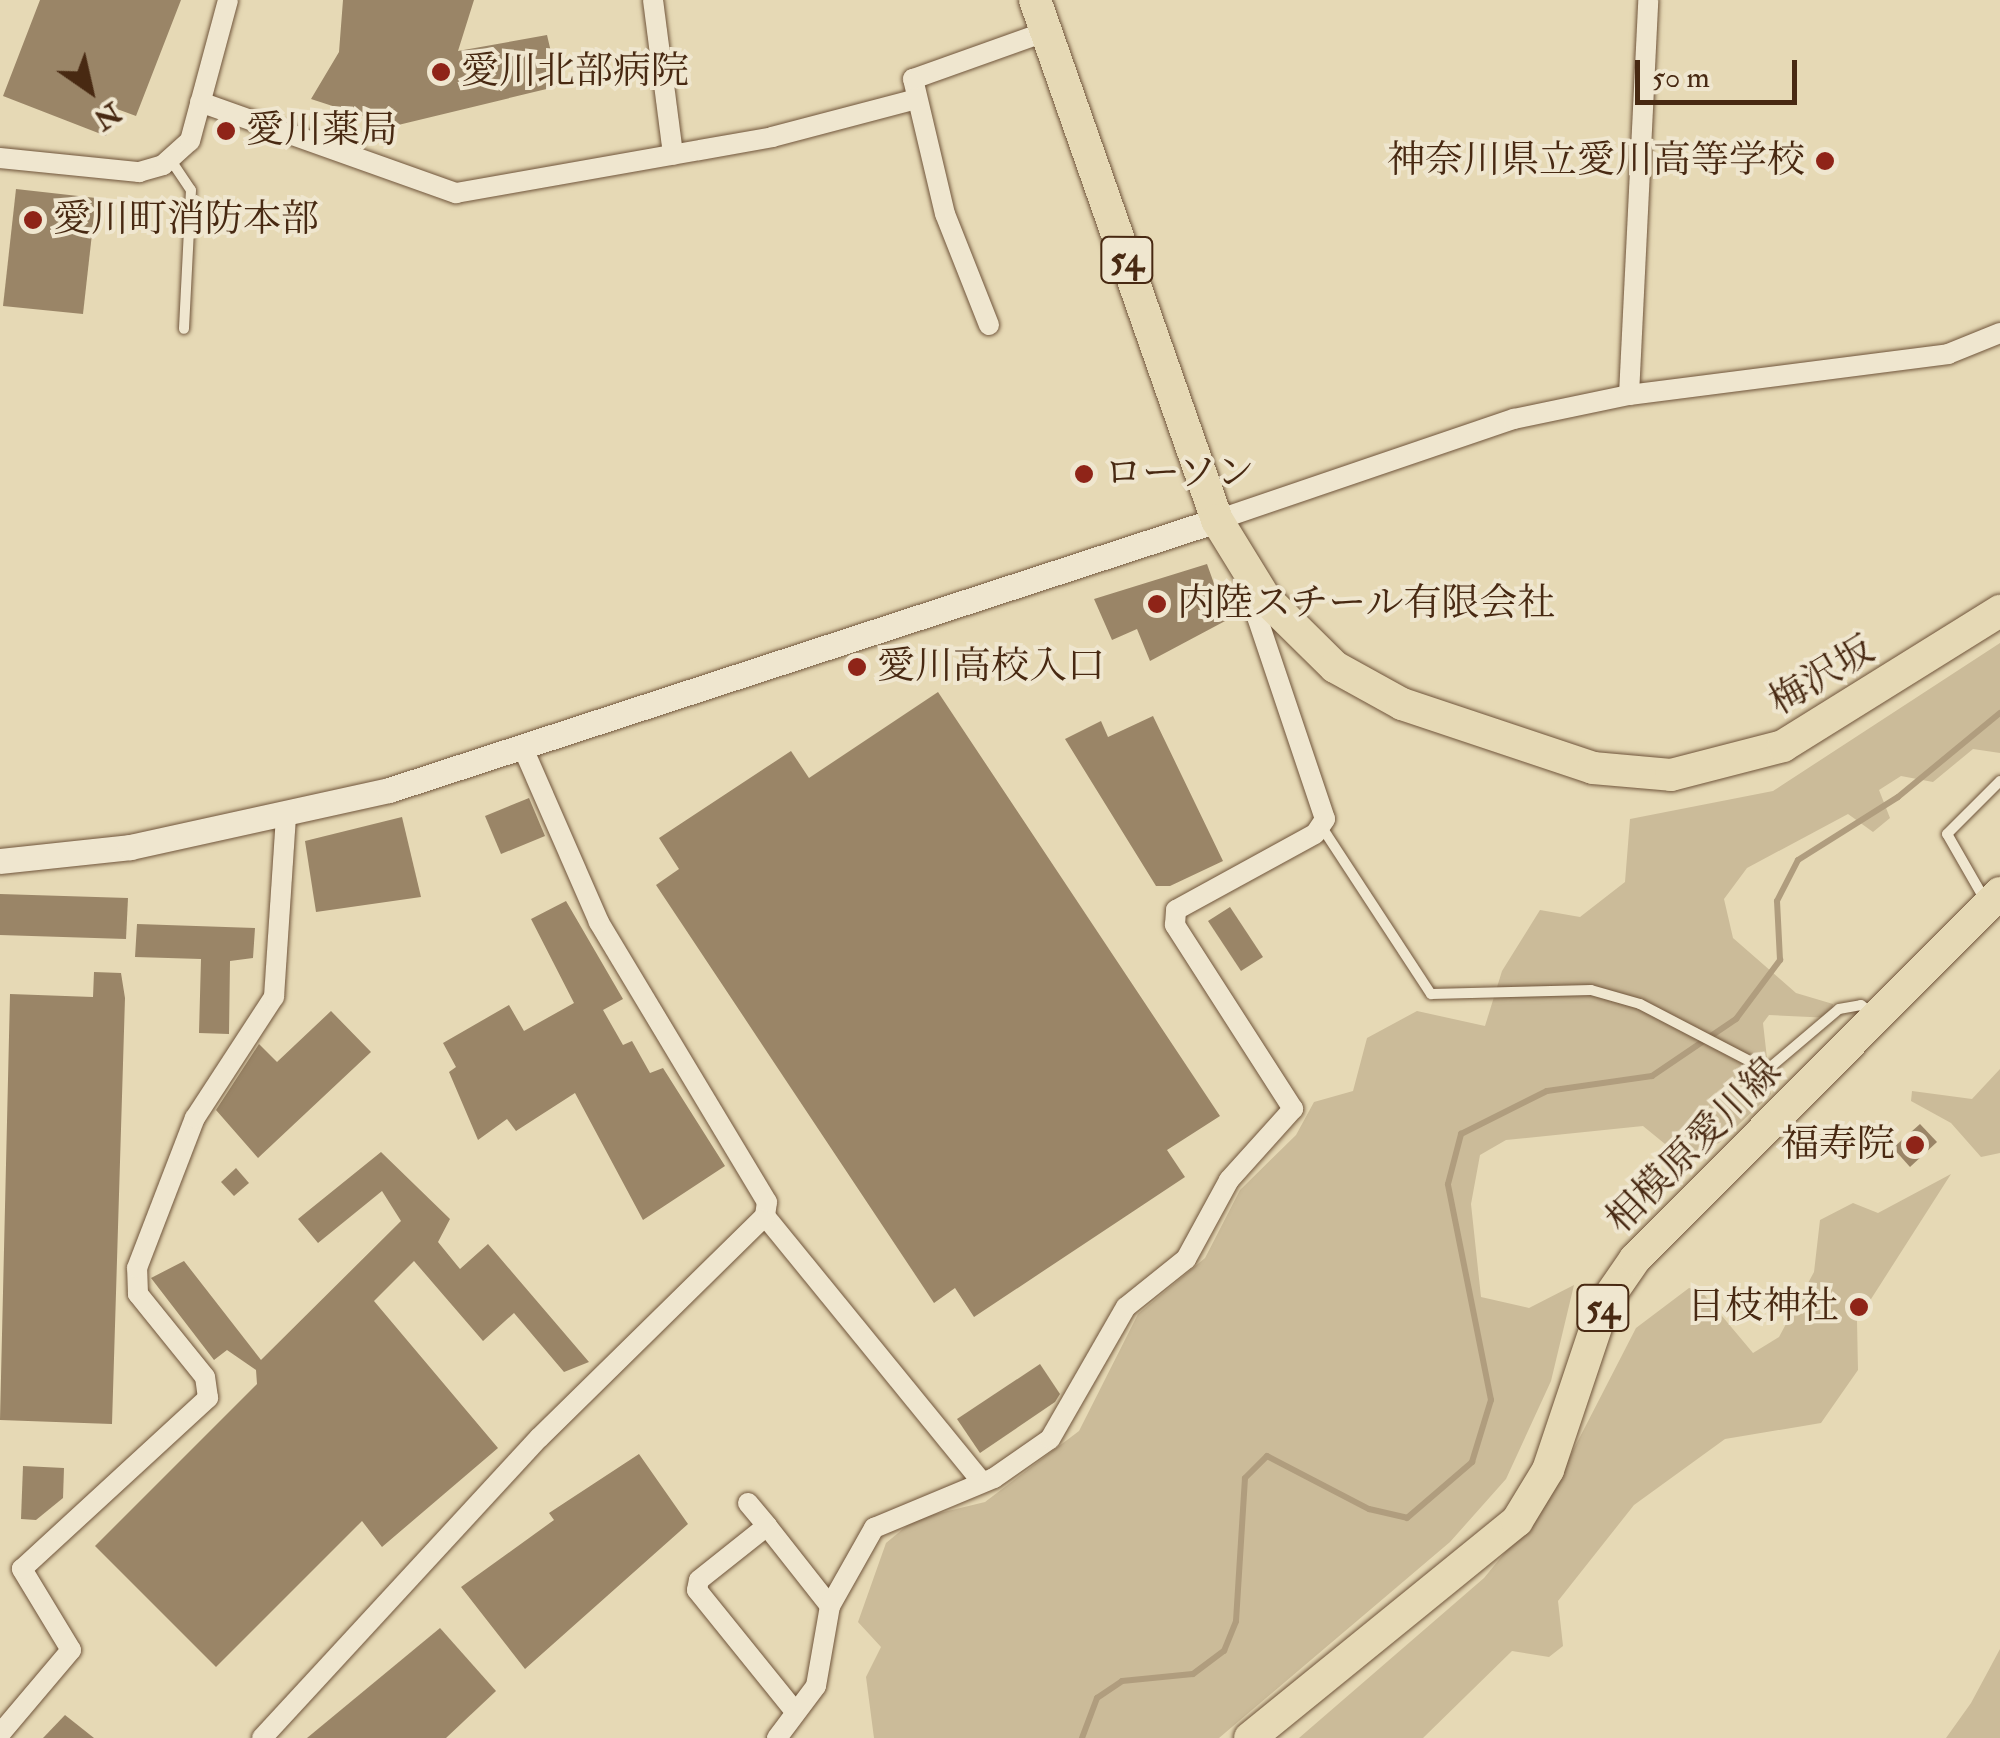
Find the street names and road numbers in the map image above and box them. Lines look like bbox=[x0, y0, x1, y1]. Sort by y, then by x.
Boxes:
road number: 54 bbox=[1100, 230, 1154, 290]
street label: 梅沢坂 bbox=[1761, 627, 1883, 725]
street label: 相模原愛川線 bbox=[1597, 1049, 1791, 1243]
road number: 54 bbox=[1576, 1278, 1630, 1338]

